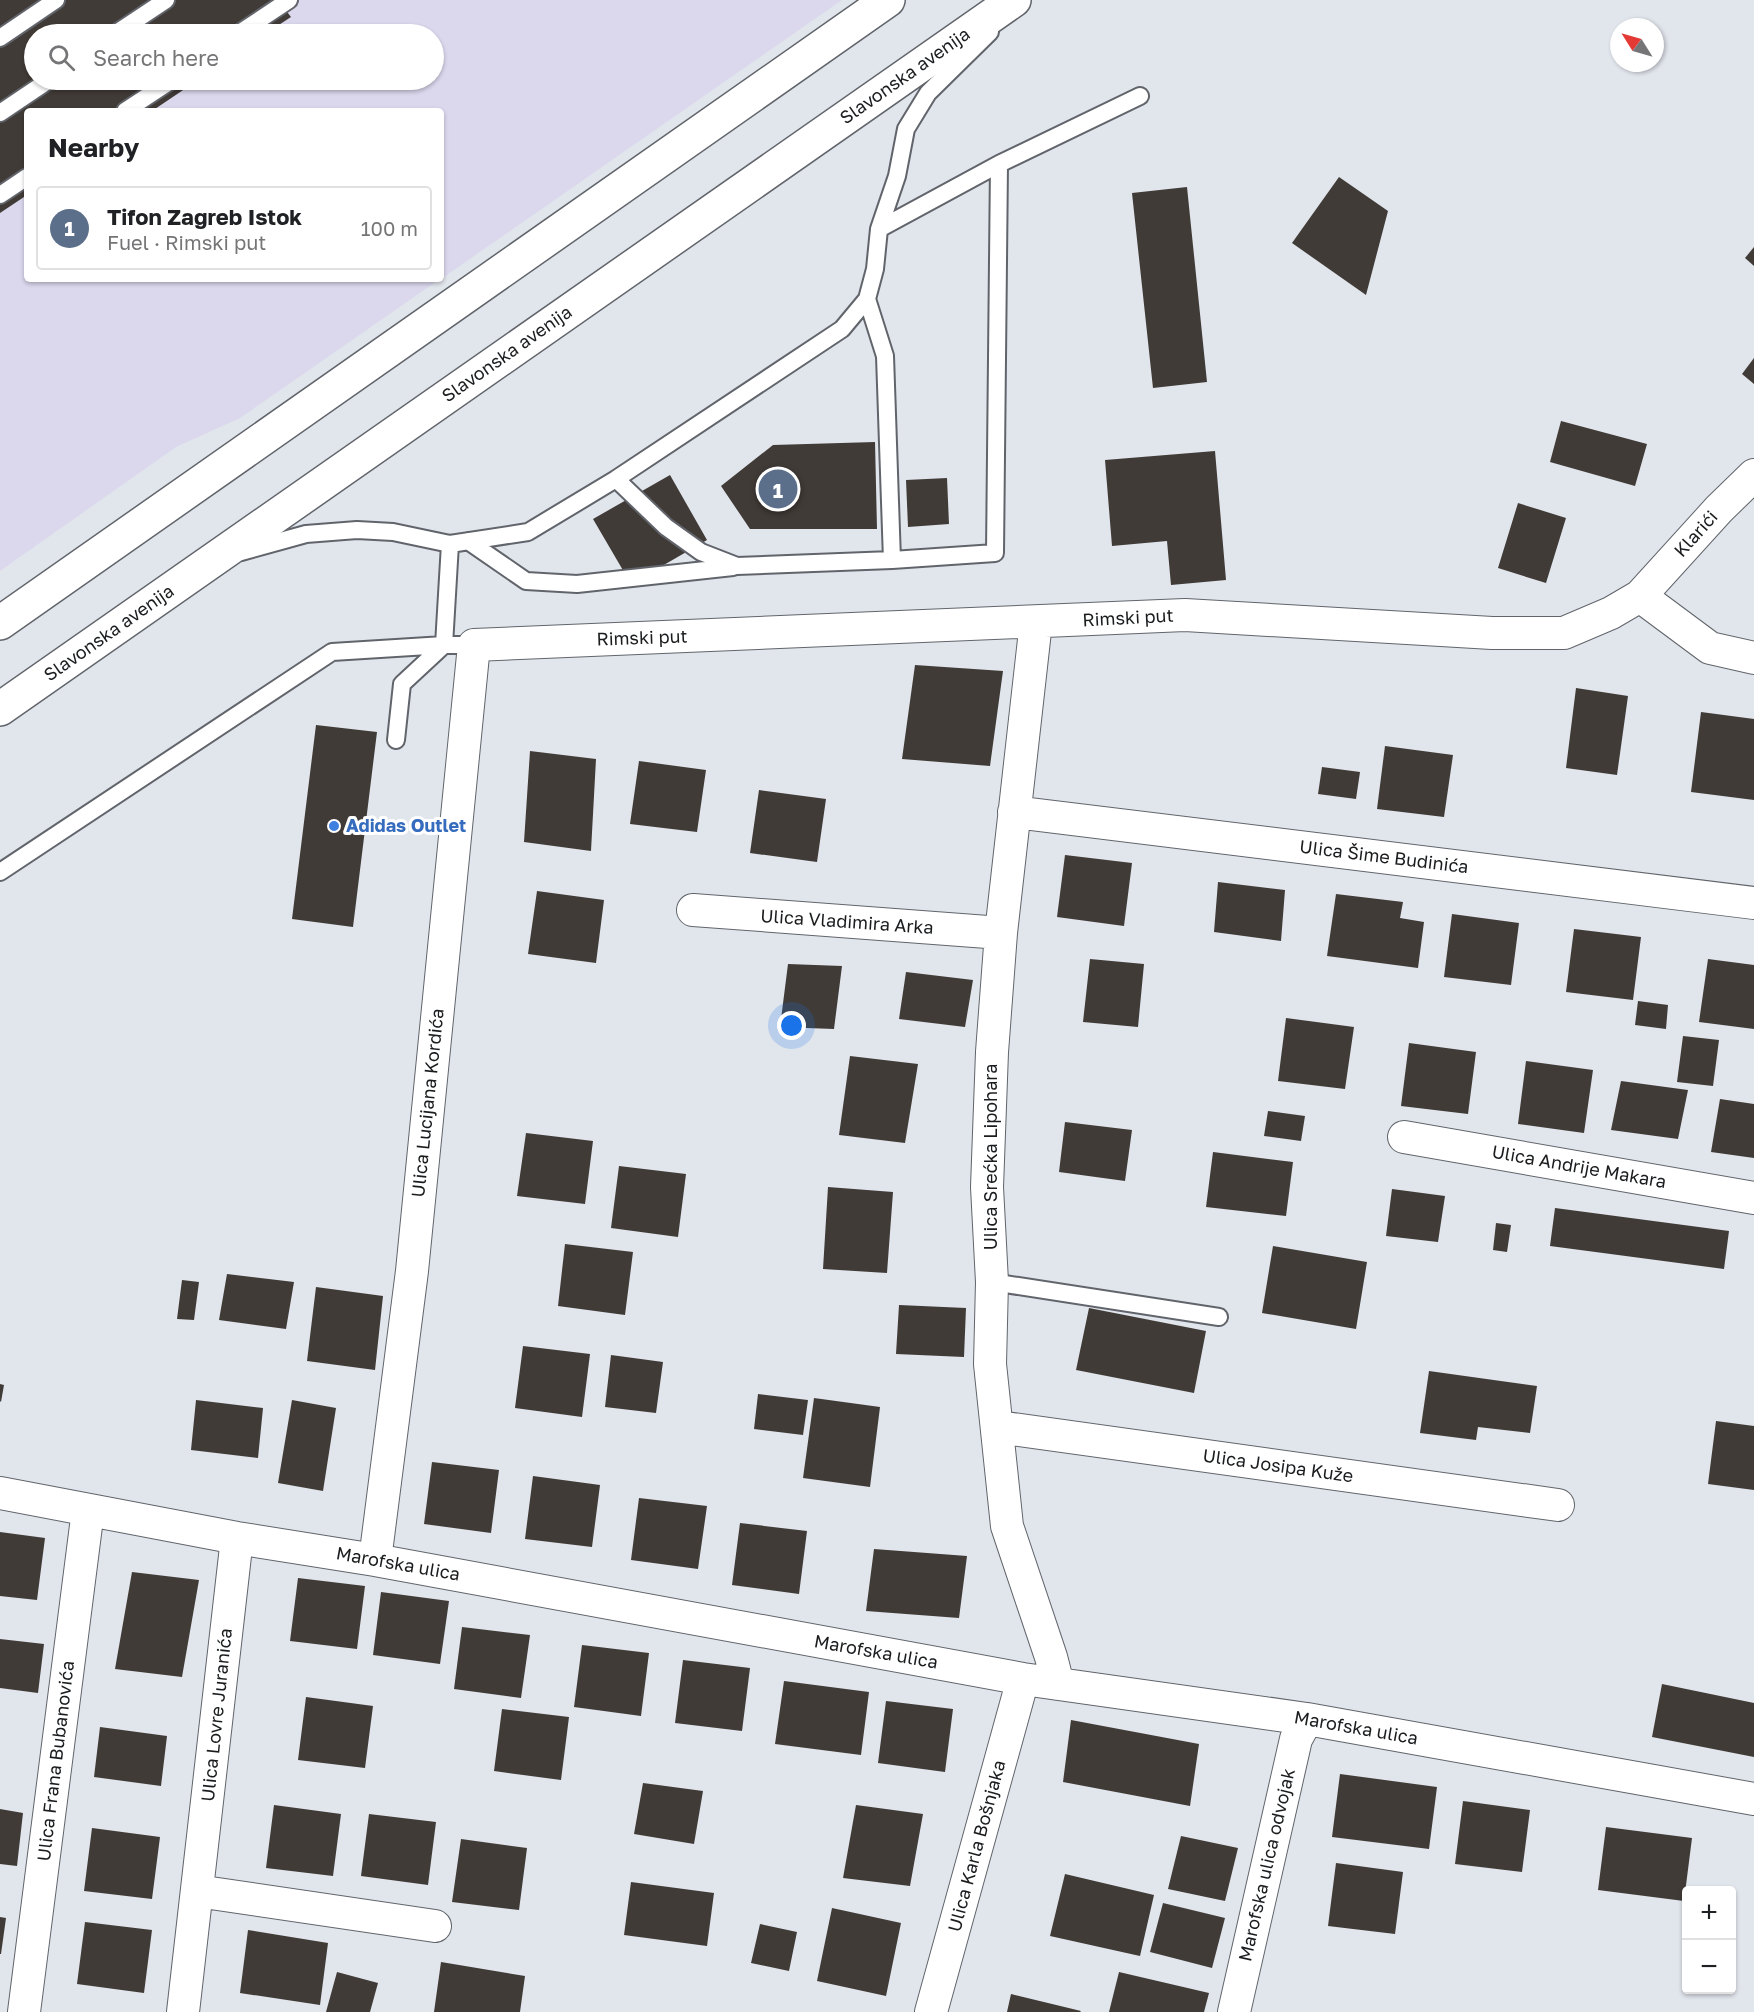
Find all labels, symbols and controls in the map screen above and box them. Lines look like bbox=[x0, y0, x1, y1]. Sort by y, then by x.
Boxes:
north arrow bbox=[1610, 18, 1664, 72]
street label: Slavonska avenija bbox=[835, 22, 974, 128]
search box bbox=[24, 24, 444, 90]
icon: search bbox=[45, 41, 78, 74]
text: Search here bbox=[93, 44, 219, 71]
text: Nearby bbox=[48, 132, 139, 163]
text: Tifon Zagreb Istok bbox=[107, 203, 302, 230]
text: 1 bbox=[64, 216, 75, 240]
text: 100 m bbox=[361, 216, 418, 240]
text: Fuel · Rimski put bbox=[107, 230, 266, 254]
street label: Slavonska avenija bbox=[437, 300, 576, 406]
pin: 1 bbox=[758, 466, 798, 512]
street label: Klarići bbox=[1669, 506, 1722, 561]
street label: Slavonska avenija bbox=[39, 579, 178, 685]
street label: Rimski put bbox=[1082, 604, 1174, 630]
street label: Rimski put bbox=[596, 624, 688, 650]
place label: Adidas Outlet bbox=[346, 814, 466, 836]
marker: Adidas Outlet bbox=[327, 819, 341, 833]
street label: Ulica Šime Budinića bbox=[1298, 835, 1470, 877]
street label: Ulica Vladimira Arka bbox=[760, 904, 934, 938]
street label: Ulica Lucijana Kordića bbox=[406, 1007, 448, 1198]
your location bbox=[777, 1011, 806, 1040]
street label: Ulica Srećka Lipohara bbox=[979, 1064, 1001, 1250]
street label: Ulica Andrije Makara bbox=[1490, 1140, 1668, 1192]
street label: Ulica Josipa Kuže bbox=[1202, 1444, 1355, 1486]
street label: Marofska ulica bbox=[335, 1541, 462, 1585]
street label: Ulica Lovre Juranića bbox=[196, 1627, 236, 1803]
street label: Marofska ulica bbox=[813, 1629, 940, 1673]
street label: Ulica Frana Bubanovića bbox=[32, 1659, 78, 1863]
street label: Marofska ulica bbox=[1293, 1705, 1420, 1749]
street label: Ulica Karla Bošnjaka bbox=[943, 1758, 1010, 1934]
street label: Marofska ulica odvojak bbox=[1233, 1766, 1299, 1963]
map controls bbox=[1682, 1886, 1736, 1994]
button: + bbox=[1682, 1886, 1736, 1940]
button: − bbox=[1682, 1940, 1736, 1994]

